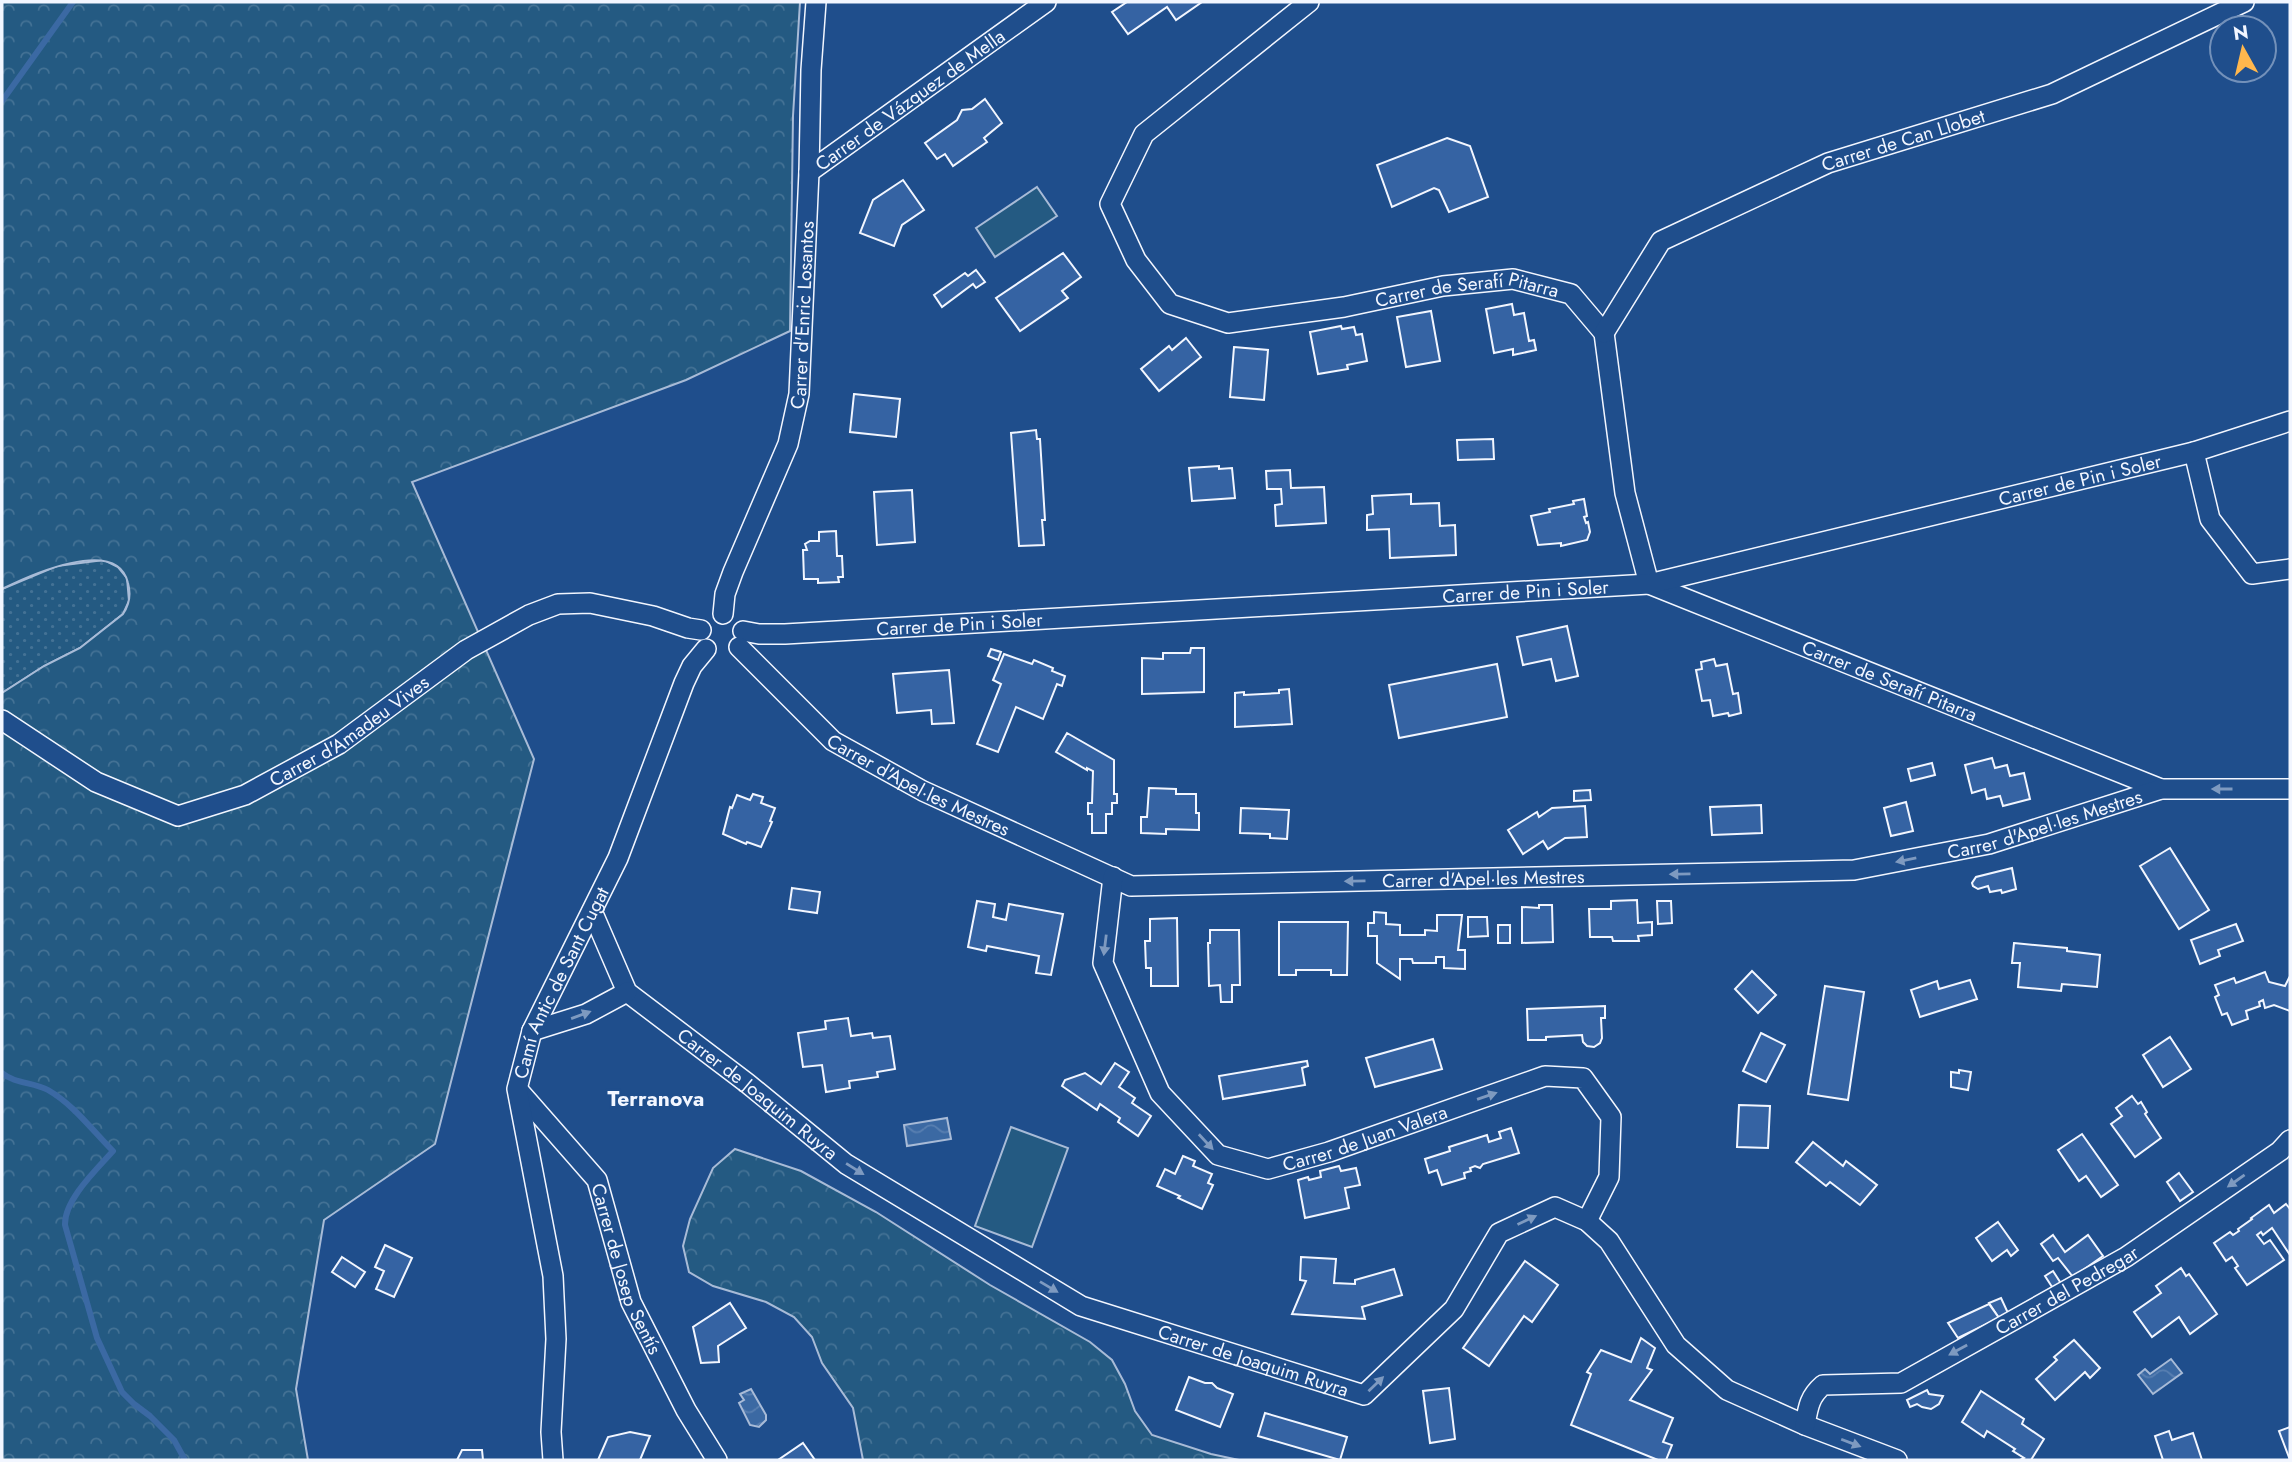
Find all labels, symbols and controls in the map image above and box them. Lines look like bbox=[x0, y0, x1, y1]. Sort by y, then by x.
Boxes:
north arrow bbox=[2208, 14, 2278, 84]
text: N bbox=[2231, 18, 2250, 47]
street label: Carrer de Vázquez de Mella bbox=[810, 23, 1010, 177]
street label: Carrer de Can Llobet bbox=[1818, 102, 1989, 178]
street label: Carrer d'Enric Losantos bbox=[783, 220, 821, 412]
street label: Carrer de Serafí Pitarra bbox=[1373, 265, 1562, 314]
street label: Carrer de Pin i Soler bbox=[1996, 447, 2164, 513]
street label: Carrer de Pin i Soler bbox=[1442, 573, 1610, 610]
street label: Carrer de Pin i Soler bbox=[876, 606, 1044, 643]
street label: Carrer de Serafí Pitarra bbox=[1798, 634, 1981, 728]
street label: Carrer d'Amadeu Vives bbox=[265, 669, 435, 793]
street label: Carrer d'Apel·les Mestres bbox=[822, 727, 1014, 843]
street label: Carrer d'Apel·les Mestres bbox=[1945, 783, 2146, 866]
one-way arrow bbox=[2211, 783, 2233, 795]
one-way arrow bbox=[1895, 855, 1917, 866]
street label: Carrer d'Apel·les Mestres bbox=[1382, 863, 1585, 894]
one-way arrow bbox=[1669, 868, 1691, 880]
one-way arrow bbox=[1343, 875, 1365, 887]
street label: Camí Antic de Sant Cugat bbox=[507, 882, 616, 1082]
one-way arrow bbox=[1099, 934, 1110, 956]
one-way arrow bbox=[571, 1009, 592, 1020]
street label: Carrer de Joaquim Ruyra bbox=[672, 1022, 844, 1166]
district label: Terranova bbox=[608, 1084, 704, 1114]
one-way arrow bbox=[1477, 1091, 1498, 1102]
street label: Carrer de Juan Valera bbox=[1279, 1098, 1451, 1178]
one-way arrow bbox=[1197, 1133, 1213, 1150]
one-way arrow bbox=[845, 1162, 864, 1175]
one-way arrow bbox=[2227, 1174, 2245, 1188]
street label: Carrer de Josep Sentís bbox=[585, 1180, 669, 1359]
one-way arrow bbox=[1517, 1214, 1537, 1226]
street label: Carrer del Pedregar bbox=[1990, 1239, 2145, 1342]
one-way arrow bbox=[1040, 1281, 1059, 1293]
street label: Carrer de Joaquim Ruyra bbox=[1155, 1318, 1352, 1403]
one-way arrow bbox=[1948, 1344, 1968, 1356]
one-way arrow bbox=[1367, 1376, 1384, 1392]
one-way arrow bbox=[1841, 1437, 1862, 1448]

